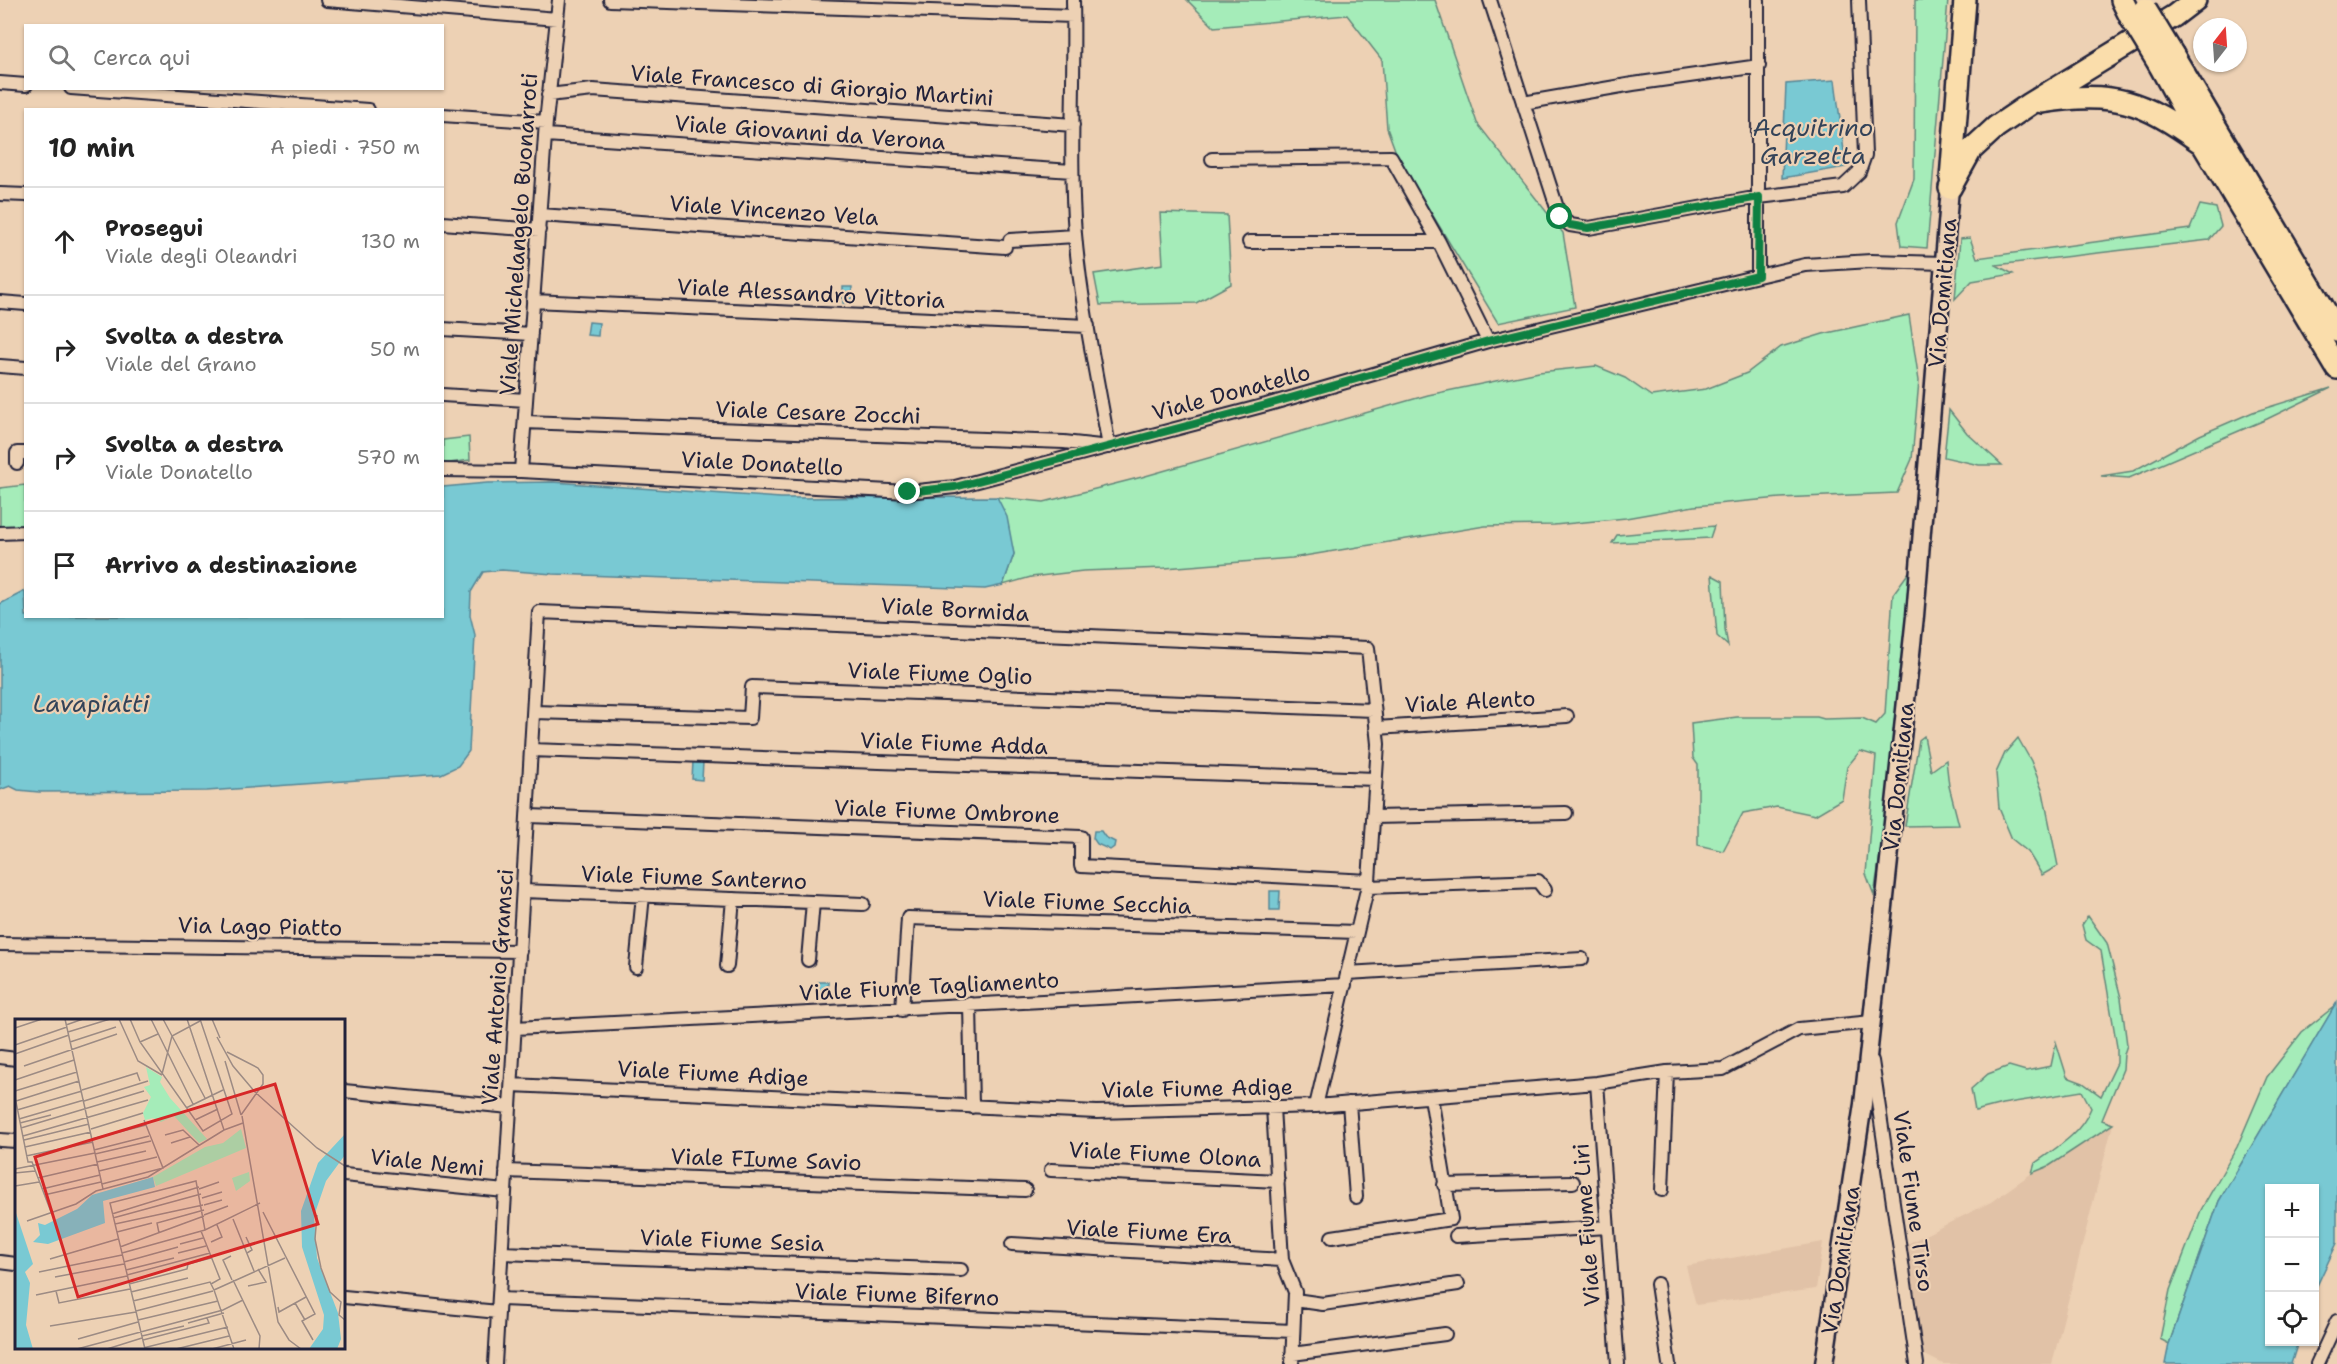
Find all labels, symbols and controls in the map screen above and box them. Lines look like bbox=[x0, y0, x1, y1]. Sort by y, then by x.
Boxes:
north arrow bbox=[2193, 18, 2247, 72]
search box bbox=[24, 24, 444, 90]
icon: search bbox=[45, 41, 78, 74]
text: Cerca qui bbox=[93, 43, 191, 72]
street label: Viale Francesco di Giorgio Martini bbox=[629, 58, 995, 113]
street label: Viale Michelangelo Buonarroti bbox=[493, 72, 544, 396]
street label: Viale Giovanni da Verona bbox=[673, 109, 947, 156]
water label: Acquitrino Garzetta bbox=[1753, 112, 1873, 172]
text: 10 min bbox=[48, 130, 135, 165]
text: A piedi · 750 m bbox=[270, 134, 420, 160]
street label: Viale Vincenzo Vela bbox=[668, 189, 880, 232]
route start bbox=[1546, 203, 1572, 229]
text: Prosegui bbox=[105, 214, 203, 243]
street label: Via Domitiana bbox=[1922, 217, 1964, 369]
icon: ahead bbox=[48, 225, 81, 258]
text: 130 m bbox=[361, 228, 420, 254]
text: Viale degli Oleandri bbox=[105, 243, 298, 269]
street label: Viale Alessandro Vittoria bbox=[676, 272, 946, 315]
text: Svolta a destra bbox=[105, 322, 283, 351]
icon: right bbox=[48, 333, 81, 366]
text: 50 m bbox=[370, 336, 420, 362]
text: Viale del Grano bbox=[105, 351, 257, 377]
street label: Viale Donatello bbox=[1149, 357, 1313, 428]
street label: Viale Cesare Zocchi bbox=[715, 394, 921, 431]
text: Svolta a destra bbox=[105, 430, 283, 459]
icon: right bbox=[48, 441, 81, 474]
text: 570 m bbox=[357, 444, 420, 470]
street label: Viale Donatello bbox=[680, 445, 844, 482]
text: Viale Donatello bbox=[105, 459, 253, 485]
route end bbox=[894, 478, 920, 504]
icon: arrive bbox=[48, 549, 81, 582]
text: Arrivo a destinazione bbox=[105, 551, 357, 580]
street label: Viale Bormida bbox=[880, 591, 1030, 628]
street label: Viale Fiume Oglio bbox=[847, 656, 1033, 691]
street label: Viale Alento bbox=[1404, 684, 1536, 719]
water label: Lavapiatti bbox=[33, 688, 150, 720]
street label: Via Domitiana bbox=[1876, 701, 1921, 853]
street label: Viale Fiume Adda bbox=[860, 726, 1049, 761]
street label: Viale Fiume Ombrone bbox=[833, 793, 1061, 830]
street label: Viale Fiume Santerno bbox=[580, 859, 808, 896]
street label: Viale Antonio Gramsci bbox=[475, 868, 520, 1106]
street label: Viale Fiume Secchia bbox=[982, 884, 1192, 921]
street label: Via Lago Piatto bbox=[177, 911, 343, 942]
street label: Viale Fiume Tagliamento bbox=[798, 965, 1060, 1008]
inset map bbox=[15, 1019, 345, 1349]
street label: Viale Fiume Adige bbox=[616, 1054, 810, 1093]
street label: Viale Fiume Adige bbox=[1101, 1072, 1293, 1105]
street label: Viale Fiume Tirso bbox=[1886, 1109, 1941, 1294]
street label: Viale Fiume Olona bbox=[1068, 1135, 1262, 1174]
street label: Viale Nemi bbox=[368, 1142, 485, 1183]
street label: Viale FIume Savio bbox=[670, 1142, 862, 1177]
street label: Viale Fiume Liri bbox=[1566, 1142, 1607, 1308]
street label: Via Domitiana bbox=[1814, 1183, 1867, 1337]
map controls bbox=[2265, 1184, 2319, 1346]
button: + bbox=[2265, 1184, 2319, 1238]
street label: Viale Fiume Era bbox=[1065, 1213, 1233, 1250]
street label: Viale Fiume Sesia bbox=[639, 1223, 825, 1258]
button: − bbox=[2265, 1238, 2319, 1292]
street label: Viale Fiume Biferno bbox=[794, 1276, 1000, 1313]
button: locate bbox=[2265, 1292, 2319, 1346]

